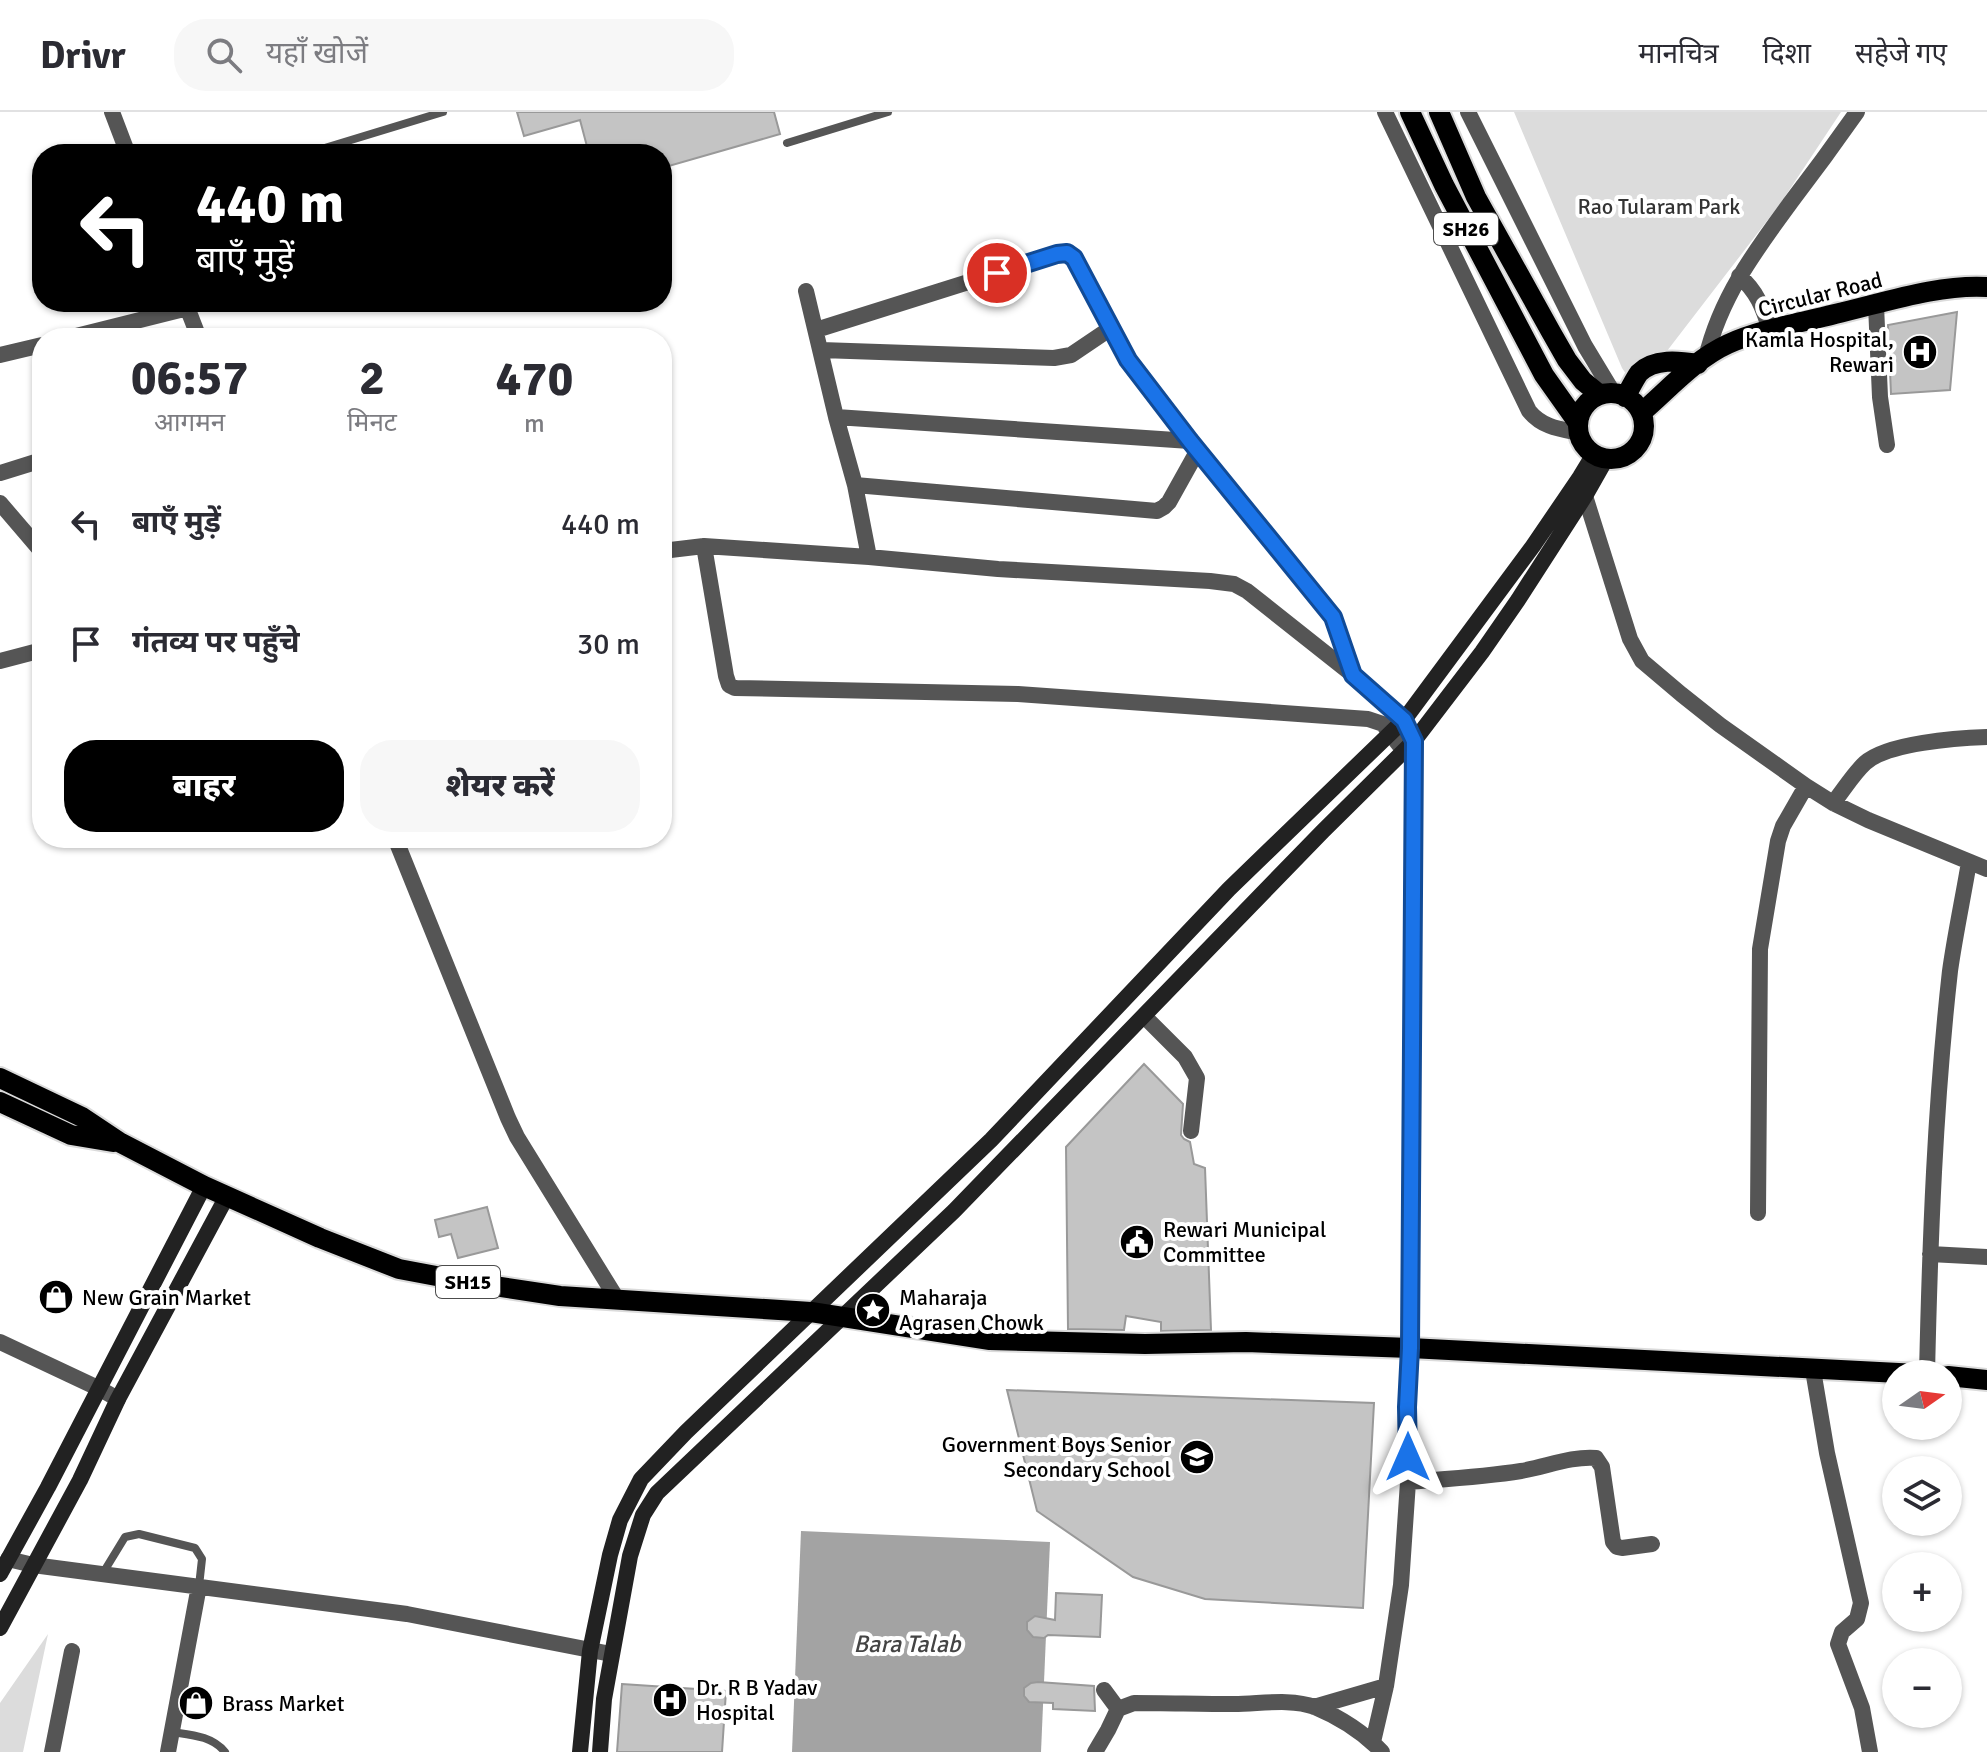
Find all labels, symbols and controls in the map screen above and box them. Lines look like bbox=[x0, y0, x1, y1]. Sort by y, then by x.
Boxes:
search box bbox=[174, 19, 734, 91]
text: Drivr bbox=[40, 32, 126, 79]
icon: search bbox=[202, 33, 246, 77]
text: यहाँ खोजें bbox=[266, 35, 368, 72]
text: मानचित्र bbox=[1639, 37, 1719, 71]
text: दिशा bbox=[1763, 37, 1811, 71]
text: सहेजे गए bbox=[1855, 37, 1947, 71]
text: 440 m bbox=[196, 169, 344, 238]
icon: left bbox=[64, 176, 168, 280]
park label: Rao Tularam Park bbox=[1578, 193, 1740, 220]
road number: SH26 bbox=[1434, 213, 1498, 245]
text: बाएँ मुड़ें bbox=[196, 238, 295, 283]
pin bbox=[963, 239, 1031, 307]
icon: arrive bbox=[975, 251, 1019, 295]
street label: Circular Road bbox=[1755, 266, 1885, 323]
place label: Kamla Hospital, Rewari bbox=[1745, 326, 1894, 378]
hospital icon: Kamla Hospital, Rewari bbox=[1901, 333, 1939, 371]
text: 06:57 bbox=[131, 349, 248, 408]
text: 2 bbox=[359, 349, 385, 408]
text: 470 bbox=[496, 350, 573, 409]
text: आगमन bbox=[154, 407, 225, 439]
text: मिनट bbox=[347, 407, 397, 439]
text: m bbox=[524, 408, 545, 440]
icon: left bbox=[64, 502, 108, 546]
text: बाएँ मुड़ें bbox=[132, 504, 221, 541]
text: 440 m bbox=[561, 506, 640, 543]
icon: arrive bbox=[64, 622, 108, 666]
text: गंतव्य पर पहुँचे bbox=[132, 624, 299, 661]
text: 30 m bbox=[577, 626, 640, 663]
button: बाहर bbox=[64, 740, 344, 832]
button: शेयर करें bbox=[360, 740, 640, 832]
place label: Rewari Municipal Committee bbox=[1163, 1216, 1326, 1268]
public building icon: Rewari Municipal Committee bbox=[1118, 1223, 1156, 1261]
road number: SH15 bbox=[436, 1266, 500, 1298]
shop icon: New Grain Market bbox=[37, 1278, 75, 1316]
place label: New Grain Market bbox=[82, 1284, 251, 1311]
place label: Maharaja Agrasen Chowk bbox=[899, 1284, 1044, 1336]
place icon: Maharaja Agrasen Chowk bbox=[854, 1291, 892, 1329]
north arrow bbox=[1882, 1360, 1962, 1440]
map controls bbox=[1882, 1360, 1962, 1728]
position arrow bbox=[1366, 1415, 1450, 1499]
place label: Government Boys Senior Secondary School bbox=[942, 1431, 1171, 1483]
school or university icon: Government Boys Senior Secondary School bbox=[1178, 1438, 1216, 1476]
button: layers bbox=[1882, 1456, 1962, 1536]
button: + bbox=[1882, 1552, 1962, 1632]
water label: Bara Talab bbox=[854, 1629, 962, 1659]
button: − bbox=[1882, 1648, 1962, 1728]
place label: Dr. R B Yadav Hospital bbox=[696, 1674, 817, 1726]
hospital icon: Dr. R B Yadav Hospital bbox=[651, 1681, 689, 1719]
shop icon: Brass Market bbox=[177, 1684, 215, 1722]
place label: Brass Market bbox=[222, 1690, 345, 1717]

